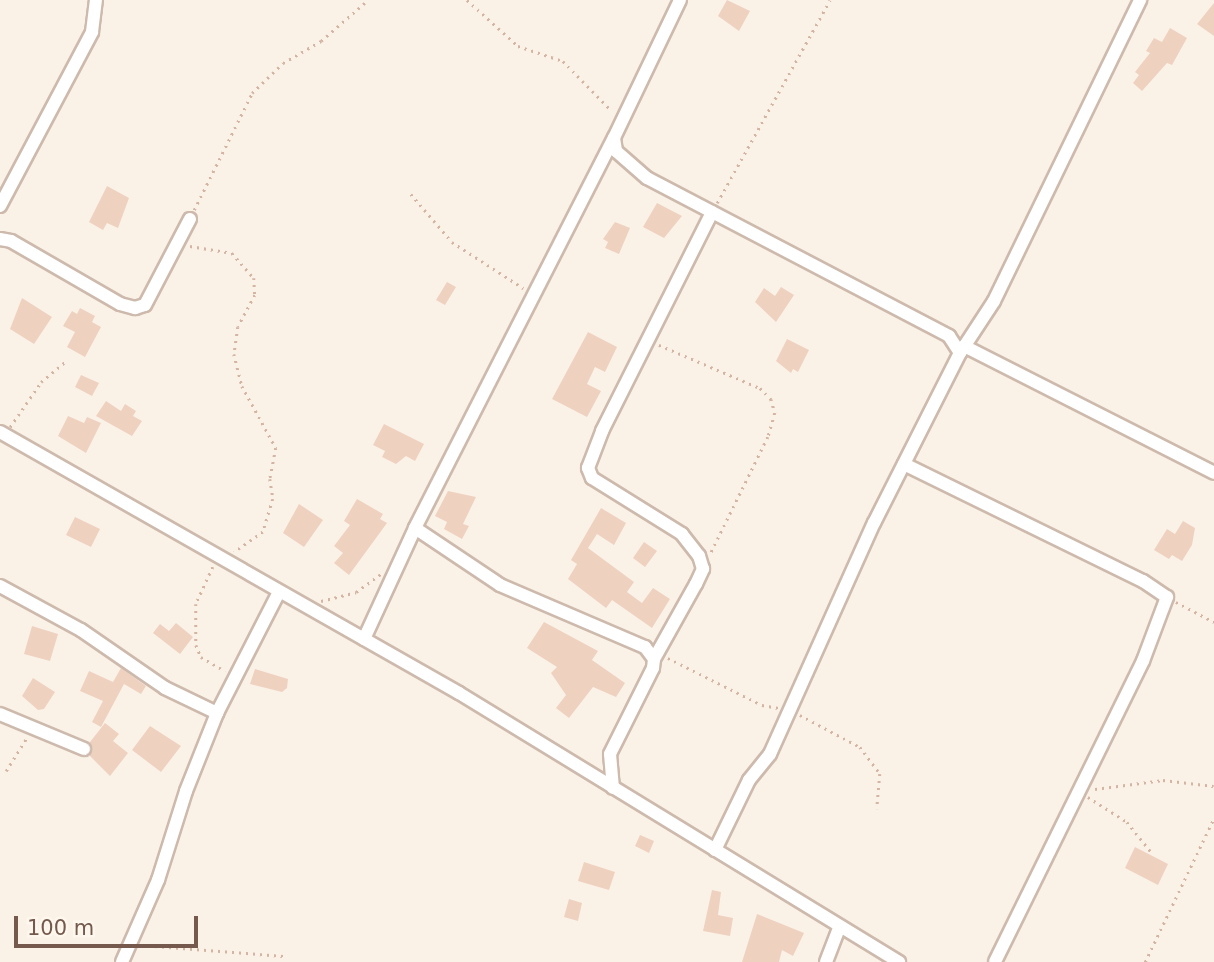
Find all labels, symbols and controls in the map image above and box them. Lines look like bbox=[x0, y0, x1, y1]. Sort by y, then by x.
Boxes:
scale bar bbox=[18, 902, 201, 946]
text: 100 m bbox=[27, 916, 94, 940]

